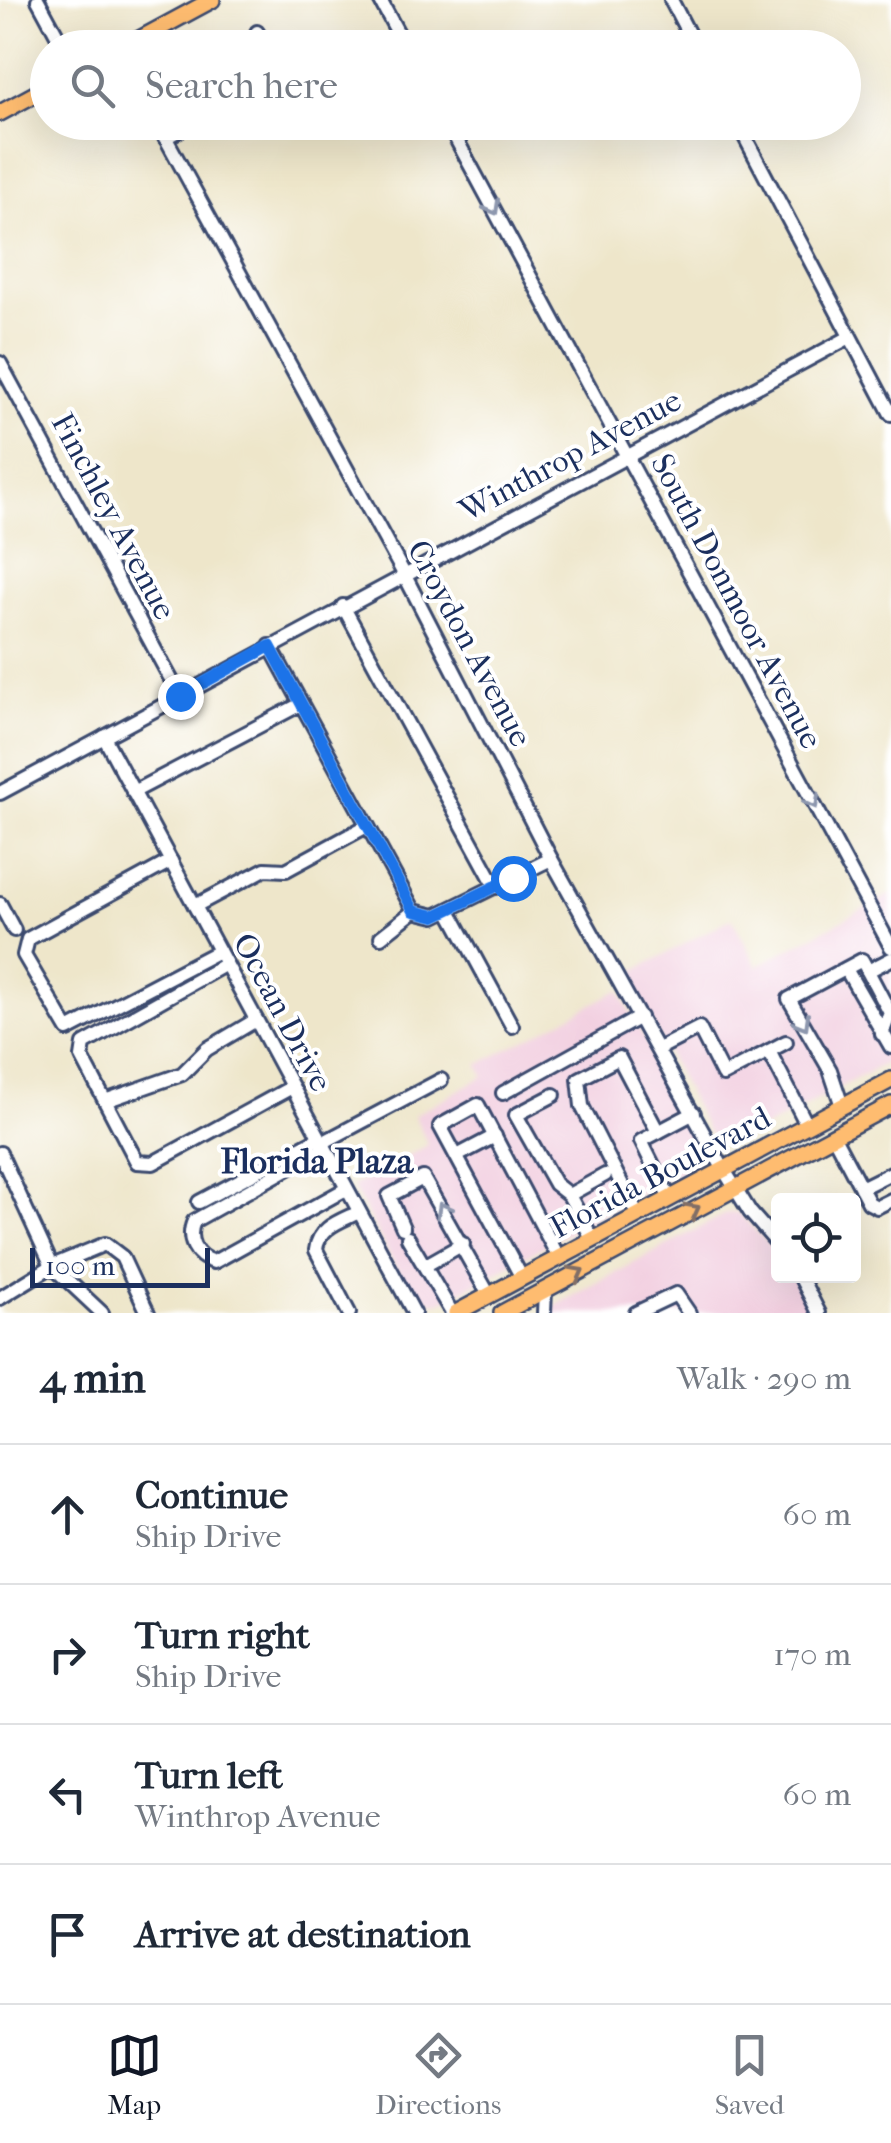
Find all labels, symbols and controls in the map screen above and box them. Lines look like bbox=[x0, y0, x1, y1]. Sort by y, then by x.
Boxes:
search box bbox=[30, 30, 861, 140]
icon: search bbox=[65, 58, 120, 113]
text: Search here bbox=[145, 63, 338, 108]
one-way arrow bbox=[481, 198, 501, 216]
street label: Winthrop Avenue bbox=[452, 381, 687, 530]
street label: Finchley Avenue bbox=[44, 407, 184, 626]
street label: South Donmoor Avenue bbox=[643, 448, 830, 755]
street label: Croydon Avenue bbox=[400, 534, 540, 753]
route end bbox=[158, 674, 204, 720]
one-way arrow bbox=[801, 792, 821, 810]
route start bbox=[491, 856, 537, 902]
street label: Ocean Drive bbox=[225, 927, 340, 1098]
one-way arrow bbox=[791, 1012, 810, 1030]
street label: Florida Boulevard bbox=[544, 1099, 777, 1246]
district label: Florida Plaza bbox=[221, 1141, 414, 1182]
map controls bbox=[771, 1193, 861, 1283]
button: locate bbox=[771, 1193, 861, 1283]
one-way arrow bbox=[436, 1202, 456, 1220]
one-way arrow bbox=[683, 1203, 701, 1223]
scale bar bbox=[30, 1243, 210, 1288]
text: 100 m bbox=[45, 1249, 115, 1282]
one-way arrow bbox=[566, 1265, 584, 1285]
text: 4 min bbox=[40, 1354, 146, 1403]
text: Walk · 290 m bbox=[677, 1360, 851, 1397]
text: Continue bbox=[135, 1473, 288, 1518]
icon: ahead bbox=[40, 1487, 95, 1542]
text: 60 m bbox=[783, 1496, 851, 1533]
text: Ship Drive bbox=[135, 1518, 281, 1555]
text: Turn right bbox=[135, 1613, 310, 1658]
icon: right bbox=[40, 1627, 95, 1682]
text: 170 m bbox=[773, 1636, 851, 1673]
text: Ship Drive bbox=[135, 1658, 281, 1695]
text: Turn left bbox=[135, 1753, 283, 1798]
icon: left bbox=[40, 1767, 95, 1822]
text: 60 m bbox=[783, 1776, 851, 1813]
text: Winthrop Avenue bbox=[135, 1798, 381, 1835]
icon: arrive bbox=[40, 1907, 95, 1962]
text: Arrive at destination bbox=[135, 1912, 471, 1957]
tab: Map bbox=[107, 2028, 162, 2121]
tab: Directions bbox=[375, 2028, 501, 2121]
tab: Saved bbox=[715, 2028, 784, 2121]

